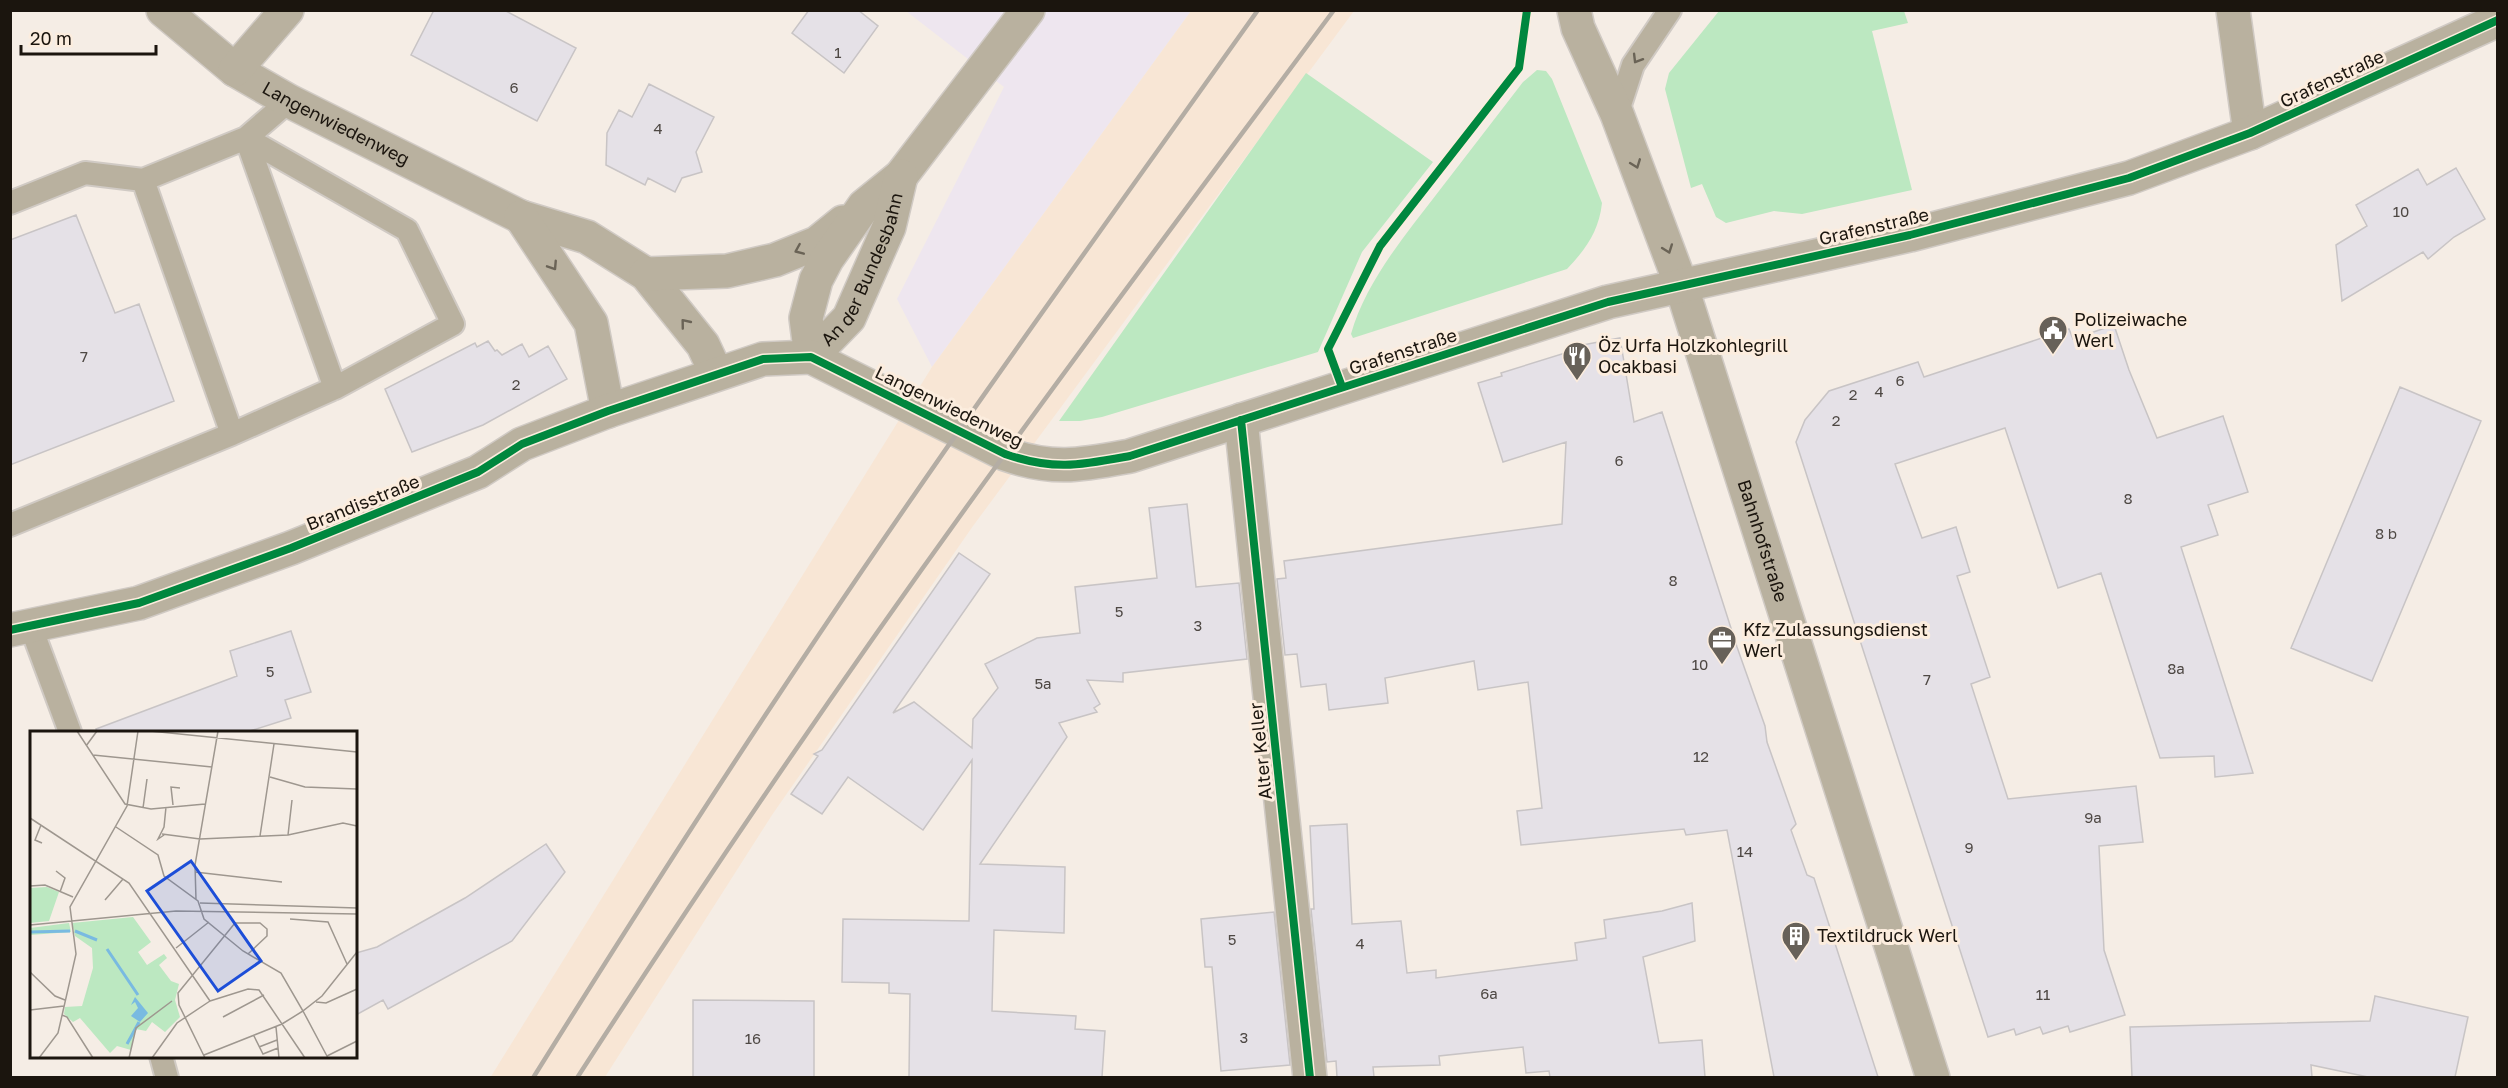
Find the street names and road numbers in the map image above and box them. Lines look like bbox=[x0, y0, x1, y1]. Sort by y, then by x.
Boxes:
street label: Grafenstraße bbox=[2276, 44, 2387, 112]
street label: Langenwiedenweg bbox=[259, 76, 413, 170]
street label: An der Bundesbahn bbox=[816, 190, 907, 350]
street label: Grafenstraße bbox=[1817, 203, 1931, 249]
street label: Grafenstraße bbox=[1346, 323, 1459, 379]
street label: Langenwiedenweg bbox=[872, 361, 1027, 452]
street label: Brandisstraße bbox=[303, 469, 422, 535]
street label: Bahnhofstraße bbox=[1734, 477, 1793, 605]
street label: Alter Keller bbox=[1244, 701, 1276, 801]

